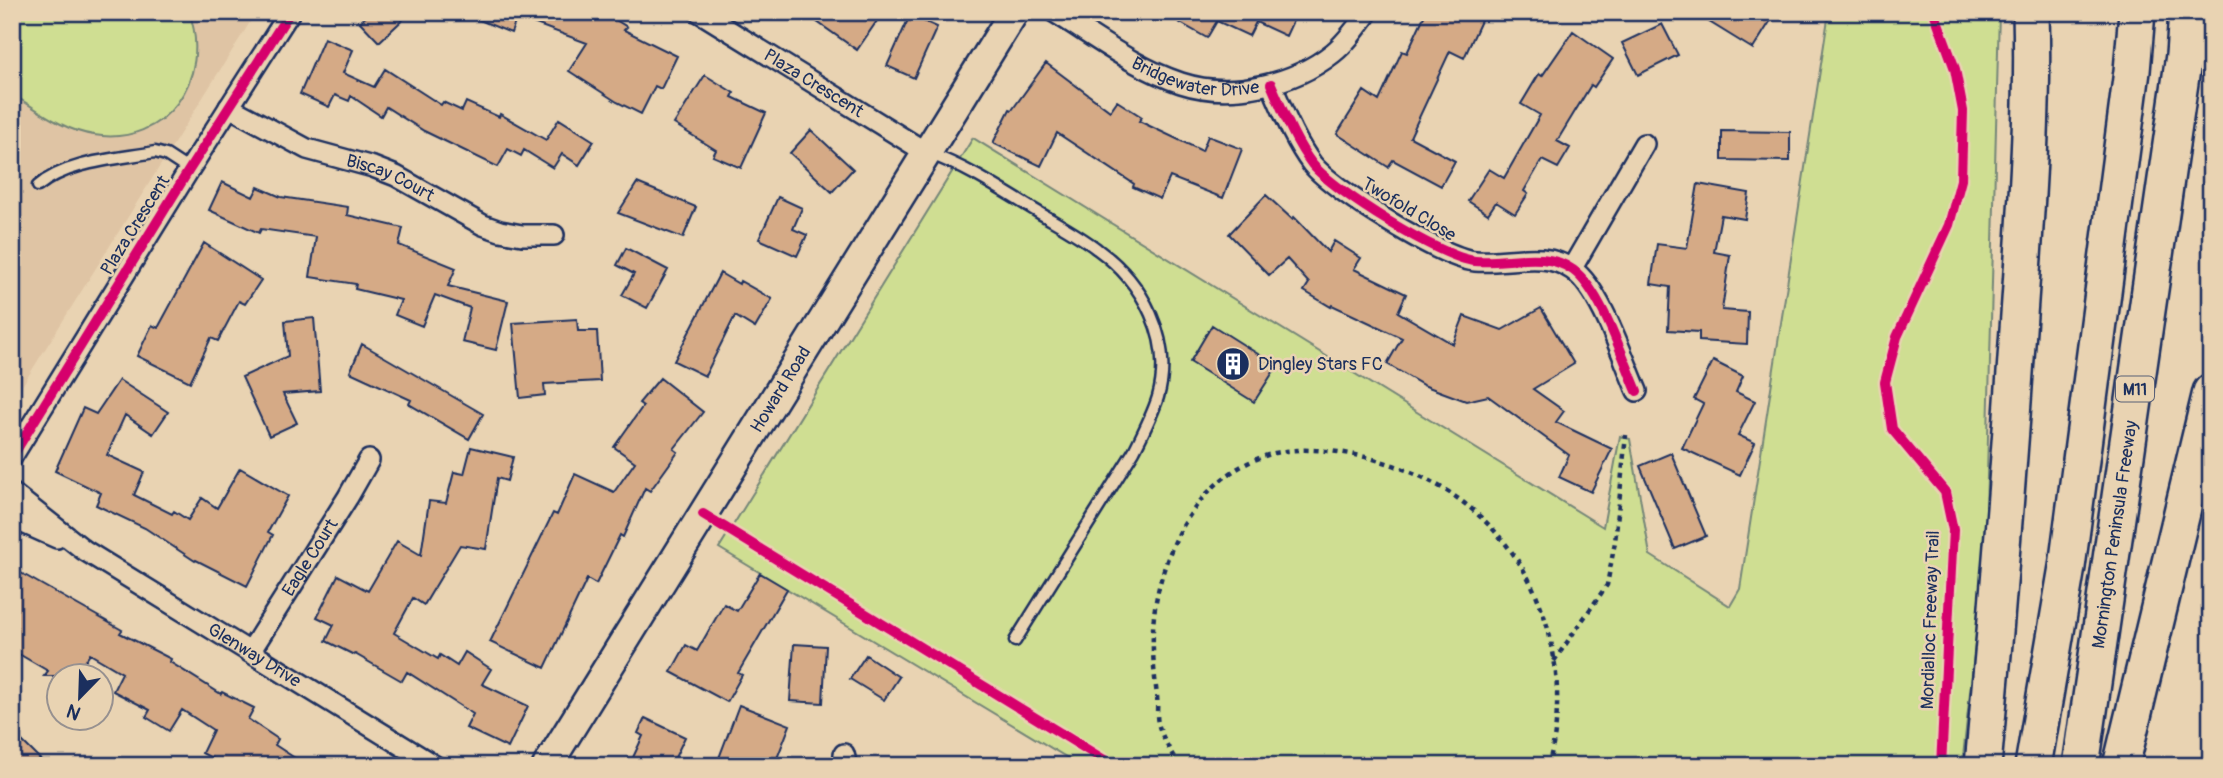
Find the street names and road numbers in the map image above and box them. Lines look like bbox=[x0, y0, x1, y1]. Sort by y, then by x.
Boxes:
street label: Plaza Crescent bbox=[759, 44, 868, 123]
street label: Bridgewater Drive bbox=[1127, 52, 1261, 102]
street label: Biscay Court bbox=[344, 149, 439, 208]
street label: Plaza Crescent bbox=[96, 171, 176, 279]
street label: Twofold Close bbox=[1357, 172, 1460, 247]
street label: Howard Road bbox=[745, 342, 816, 437]
road number: M11 bbox=[2116, 376, 2154, 402]
street label: Mornington Peninsula Freeway bbox=[2087, 419, 2143, 650]
street label: Eagle Court bbox=[277, 514, 344, 601]
street label: Mordialloc Freeway Trail bbox=[1916, 530, 1945, 710]
street label: Glenway Drive bbox=[203, 618, 305, 693]

